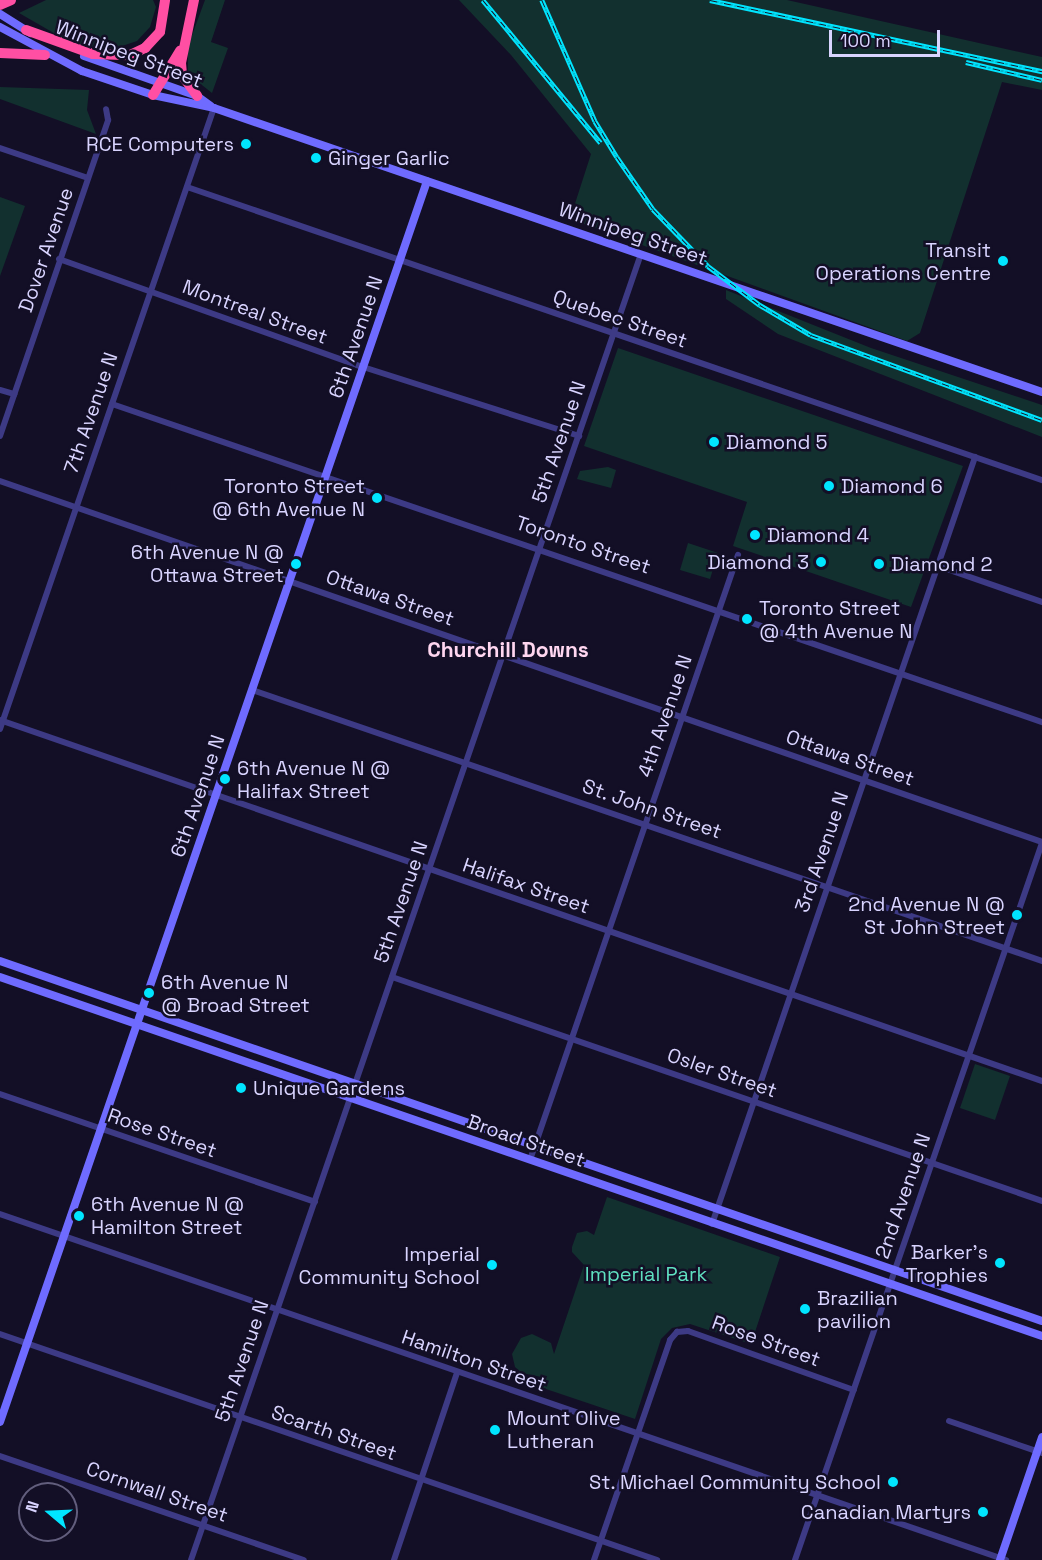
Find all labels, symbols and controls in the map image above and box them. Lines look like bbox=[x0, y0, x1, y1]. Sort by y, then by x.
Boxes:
street label: Winnipeg Street bbox=[52, 15, 206, 93]
scale bar bbox=[832, 18, 943, 56]
text: 100 m bbox=[840, 29, 891, 52]
place label: RCE Computers bbox=[86, 132, 234, 156]
marker: RCE Computers bbox=[239, 137, 253, 151]
place label: Ginger Garlic bbox=[328, 146, 450, 170]
marker: Ginger Garlic bbox=[309, 151, 323, 165]
street label: Dover Avenue bbox=[13, 184, 79, 316]
street label: Winnipeg Street bbox=[556, 197, 710, 271]
place label: Transit Operations Centre bbox=[816, 238, 991, 285]
marker: Transit Operations Centre bbox=[996, 254, 1010, 268]
street label: 6th Avenue N bbox=[324, 273, 388, 401]
street label: Montreal Street bbox=[179, 275, 331, 349]
street label: Quebec Street bbox=[550, 285, 690, 353]
street label: 7th Avenue N bbox=[59, 349, 123, 477]
street label: 5th Avenue N bbox=[527, 378, 591, 506]
place label: Diamond 5 bbox=[726, 430, 827, 454]
marker: Diamond 5 bbox=[707, 435, 721, 449]
place label: Toronto Street @ 6th Avenue N bbox=[211, 474, 365, 521]
place label: Diamond 6 bbox=[841, 474, 943, 498]
marker: Diamond 6 bbox=[822, 479, 836, 493]
marker: Toronto Street @ 6th Avenue N bbox=[370, 491, 384, 505]
street label: Toronto Street bbox=[512, 511, 654, 579]
place label: Diamond 4 bbox=[767, 523, 869, 547]
marker: Diamond 4 bbox=[748, 528, 762, 542]
place label: 6th Avenue N @ Ottawa Street bbox=[130, 540, 284, 587]
place label: Diamond 3 bbox=[707, 550, 809, 574]
place label: Diamond 2 bbox=[891, 552, 993, 576]
marker: Diamond 3 bbox=[814, 555, 828, 569]
marker: 6th Avenue N @ Ottawa Street bbox=[289, 557, 303, 571]
marker: Diamond 2 bbox=[872, 557, 886, 571]
street label: Ottawa Street bbox=[323, 565, 457, 631]
place label: Toronto Street @ 4th Avenue N bbox=[759, 596, 913, 643]
marker: Toronto Street @ 4th Avenue N bbox=[740, 612, 754, 626]
district label: Churchill Downs bbox=[427, 637, 589, 663]
street label: 4th Avenue N bbox=[633, 652, 697, 780]
street label: Ottawa Street bbox=[783, 725, 917, 791]
street label: 6th Avenue N bbox=[166, 732, 230, 860]
place label: 6th Avenue N @ Halifax Street bbox=[237, 756, 391, 803]
marker: 6th Avenue N @ Halifax Street bbox=[218, 772, 232, 786]
street label: St. John Street bbox=[579, 774, 725, 844]
street label: 3rd Avenue N bbox=[790, 788, 854, 916]
street label: 5th Avenue N bbox=[369, 838, 433, 966]
street label: Halifax Street bbox=[459, 853, 593, 919]
place label: 2nd Avenue N @ St John Street bbox=[848, 892, 1005, 939]
marker: 2nd Avenue N @ St John Street bbox=[1010, 908, 1024, 922]
place label: 6th Avenue N @ Broad Street bbox=[161, 970, 310, 1017]
marker: 6th Avenue N @ Broad Street bbox=[142, 986, 156, 1000]
street label: Osler Street bbox=[664, 1043, 780, 1103]
place label: Unique Gardens bbox=[253, 1076, 405, 1100]
marker: Unique Gardens bbox=[234, 1081, 248, 1095]
street label: Rose Street bbox=[104, 1103, 220, 1163]
street label: Broad Street bbox=[464, 1110, 588, 1172]
street label: 2nd Avenue N bbox=[870, 1130, 936, 1262]
place label: 6th Avenue N @ Hamilton Street bbox=[91, 1192, 245, 1239]
marker: 6th Avenue N @ Hamilton Street bbox=[72, 1209, 86, 1223]
place label: Barker's Trophies bbox=[906, 1240, 988, 1287]
place label: Imperial Community School bbox=[298, 1242, 480, 1289]
marker: Barker's Trophies bbox=[993, 1256, 1007, 1270]
marker: Imperial Community School bbox=[485, 1258, 499, 1272]
park label: Imperial Park bbox=[585, 1262, 707, 1286]
place label: Brazilian pavilion bbox=[817, 1286, 898, 1333]
street label: 5th Avenue N bbox=[210, 1297, 274, 1425]
marker: Brazilian pavilion bbox=[798, 1302, 812, 1316]
street label: Rose Street bbox=[709, 1310, 823, 1372]
street label: Hamilton Street bbox=[399, 1325, 549, 1397]
street label: Scarth Street bbox=[268, 1400, 400, 1466]
place label: Mount Olive Lutheran bbox=[507, 1406, 621, 1453]
marker: Mount Olive Lutheran bbox=[488, 1423, 502, 1437]
street label: Cornwall Street bbox=[83, 1457, 231, 1527]
place label: St. Michael Community School bbox=[588, 1470, 881, 1494]
marker: St. Michael Community School bbox=[886, 1475, 900, 1489]
north arrow bbox=[18, 1482, 78, 1542]
text: N bbox=[21, 1498, 44, 1515]
place label: Canadian Martyrs bbox=[801, 1500, 971, 1524]
marker: Canadian Martyrs bbox=[976, 1505, 990, 1519]

